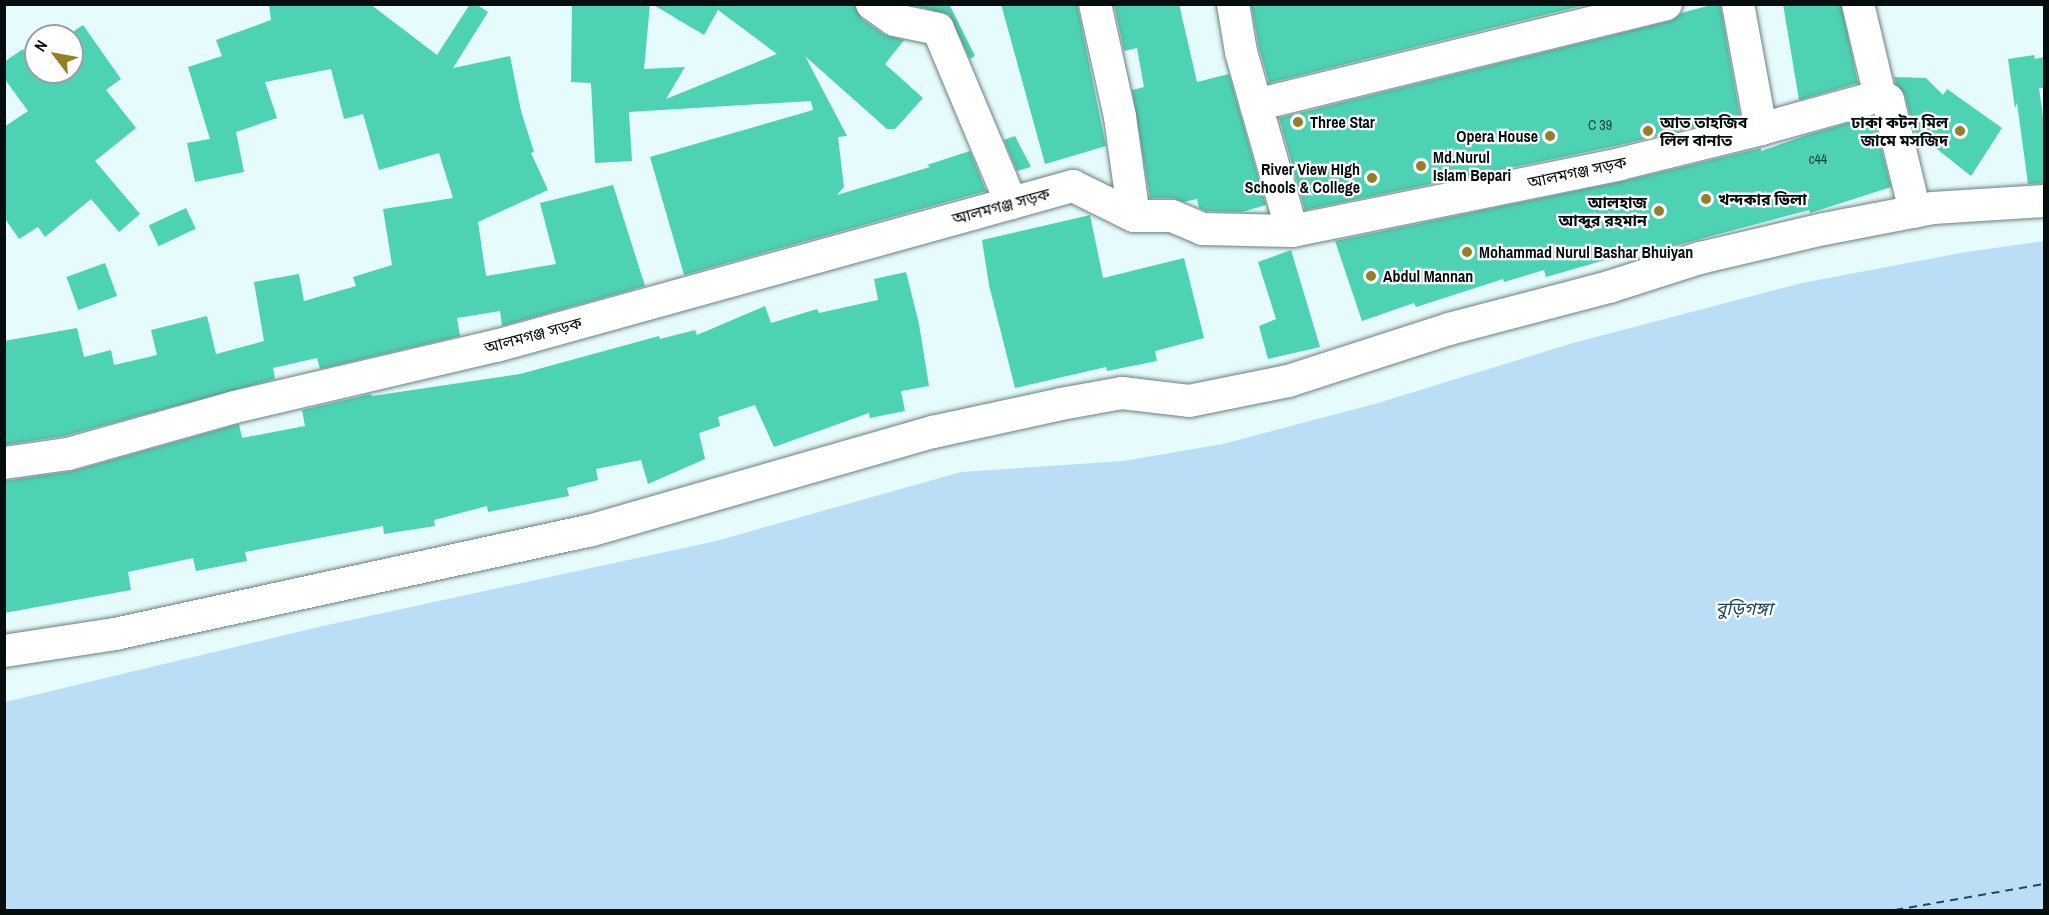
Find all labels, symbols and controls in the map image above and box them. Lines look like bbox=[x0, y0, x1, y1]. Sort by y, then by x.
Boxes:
north arrow bbox=[24, 24, 84, 84]
text: N bbox=[29, 36, 52, 55]
place label: Three Star bbox=[1310, 112, 1375, 132]
place label: আত তাহজিব লিল বানাত bbox=[1660, 112, 1747, 150]
place label: ঢাকা কটন মিল জামে মসজিদ bbox=[1851, 112, 1948, 150]
marker: Three Star bbox=[1291, 115, 1305, 129]
house number: C 39 bbox=[1588, 117, 1612, 133]
marker: আত তাহজিব লিল বানাত bbox=[1641, 124, 1655, 138]
marker: ঢাকা কটন মিল জামে মসজিদ bbox=[1953, 124, 1967, 138]
place label: Opera House bbox=[1456, 126, 1538, 146]
marker: Opera House bbox=[1543, 129, 1557, 143]
place label: Md.Nurul Islam Bepari bbox=[1433, 147, 1511, 185]
house number: c44 bbox=[1809, 151, 1827, 167]
street label: আলমগঞ্জ সড়ক bbox=[1526, 152, 1628, 192]
place label: River View HIgh Schools & College bbox=[1245, 159, 1360, 197]
marker: Md.Nurul Islam Bepari bbox=[1414, 159, 1428, 173]
marker: River View HIgh Schools & College bbox=[1365, 171, 1379, 185]
street label: আলমগঞ্জ সড়ক bbox=[950, 184, 1052, 228]
place label: খন্দকার ভিলা bbox=[1718, 189, 1807, 209]
place label: আলহাজ আব্দুর রহমান bbox=[1558, 192, 1647, 230]
marker: খন্দকার ভিলা bbox=[1699, 192, 1713, 206]
marker: আলহাজ আব্দুর রহমান bbox=[1652, 204, 1666, 218]
place label: Mohammad Nurul Bashar Bhuiyan bbox=[1479, 242, 1693, 262]
marker: Mohammad Nurul Bashar Bhuiyan bbox=[1460, 245, 1474, 259]
place label: Abdul Mannan bbox=[1383, 266, 1473, 286]
marker: Abdul Mannan bbox=[1364, 269, 1378, 283]
street label: আলমগঞ্জ সড়ক bbox=[482, 313, 584, 357]
water label: বুড়িগঙ্গা bbox=[1715, 598, 1773, 620]

